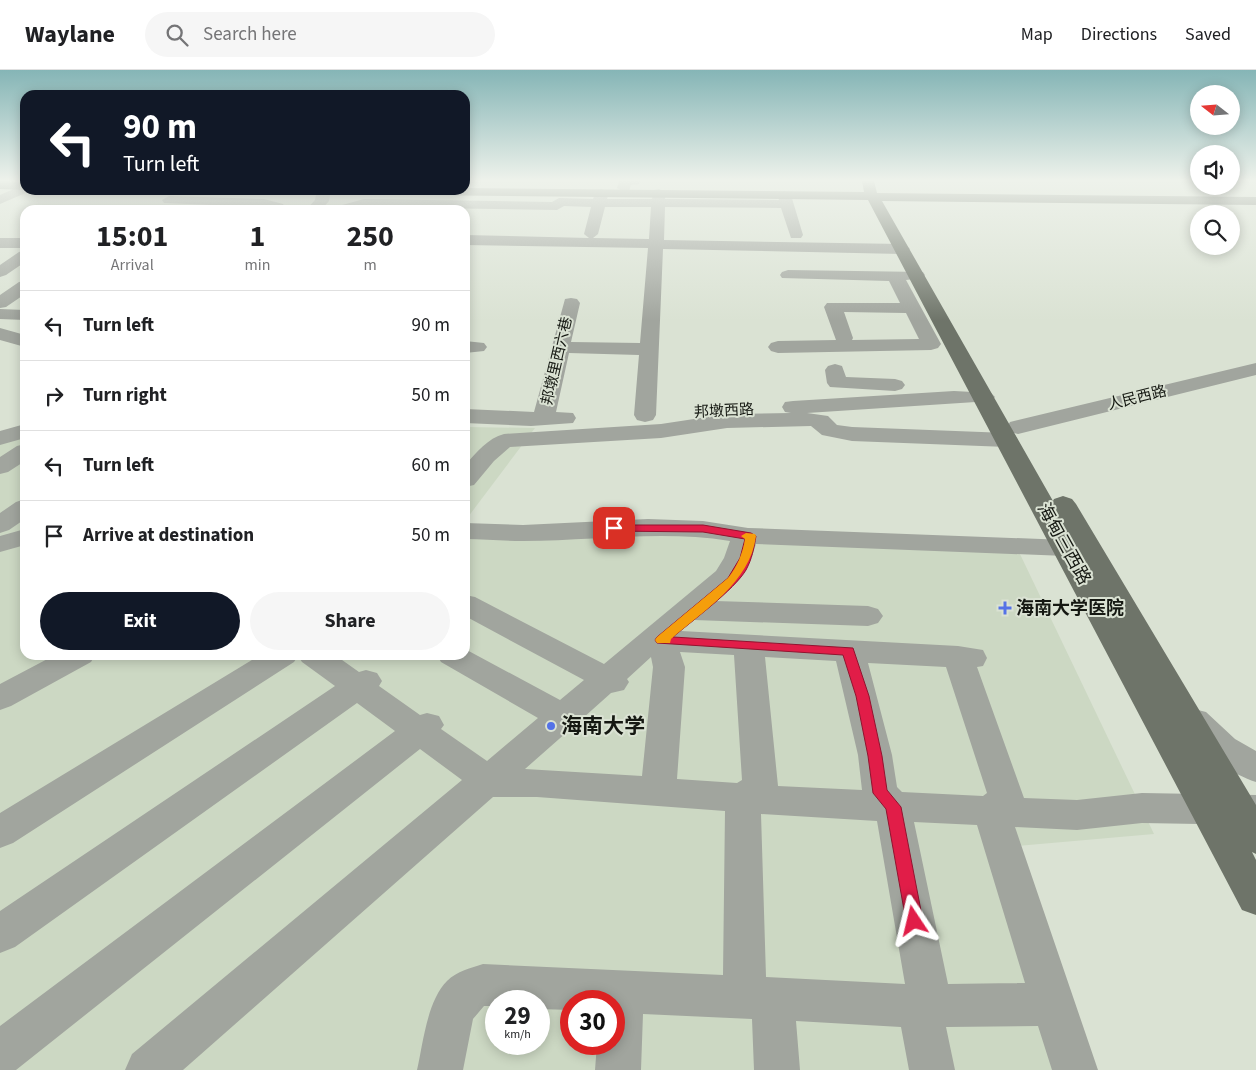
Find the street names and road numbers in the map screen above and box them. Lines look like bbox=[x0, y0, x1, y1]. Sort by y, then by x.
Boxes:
street label: 邦墩里西六巷 bbox=[537, 315, 577, 407]
street label: 人民西路 bbox=[1105, 381, 1169, 415]
street label: 邦墩西路 bbox=[693, 399, 755, 423]
street label: 海甸三西路 bbox=[1031, 499, 1097, 589]

